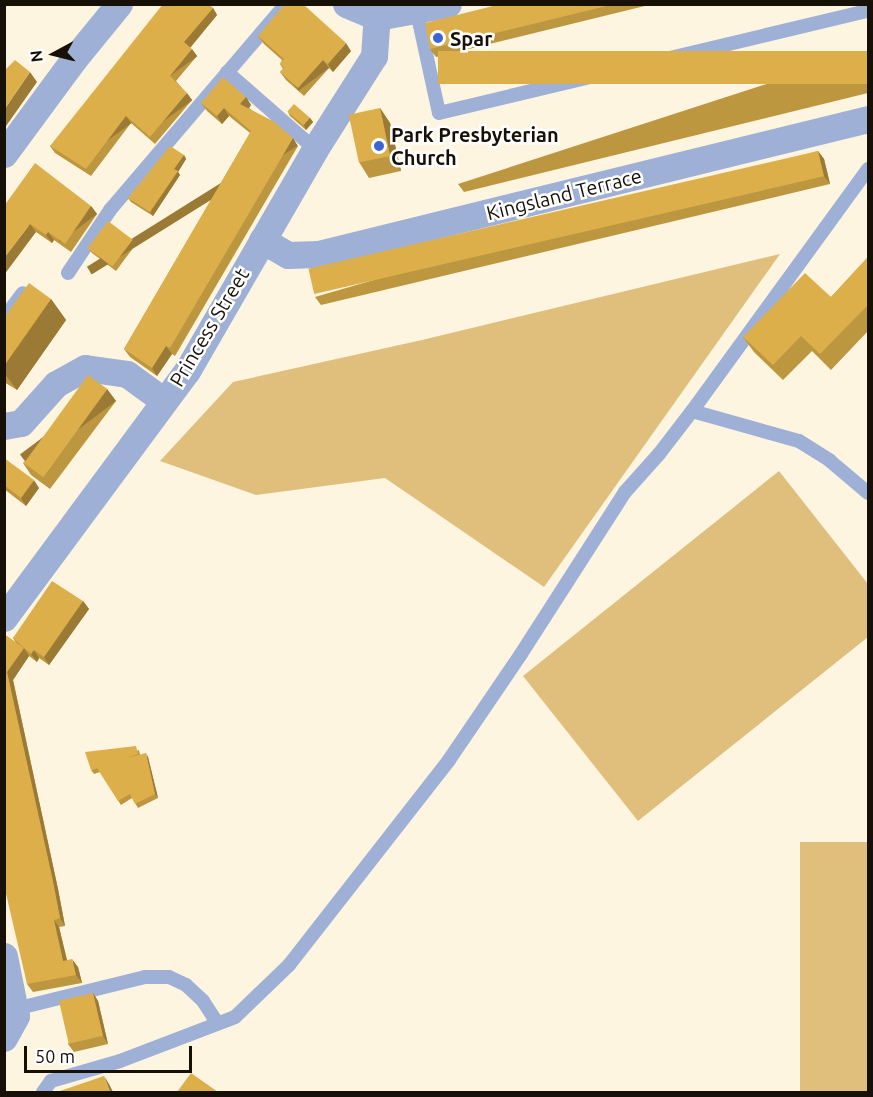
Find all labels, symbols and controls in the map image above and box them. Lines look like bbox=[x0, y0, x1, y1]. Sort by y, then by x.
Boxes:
north arrow bbox=[24, 24, 84, 84]
place label: Spar bbox=[450, 26, 492, 50]
marker: Spar bbox=[431, 31, 445, 45]
text: N bbox=[26, 49, 46, 63]
place label: Park Presbyterian Church bbox=[391, 122, 559, 169]
marker: Park Presbyterian Church bbox=[372, 139, 386, 153]
street label: Kingsland Terrace bbox=[484, 163, 644, 225]
street label: Princess Street bbox=[164, 263, 254, 391]
scale bar bbox=[27, 1034, 195, 1072]
text: 50 m bbox=[35, 1046, 75, 1066]

